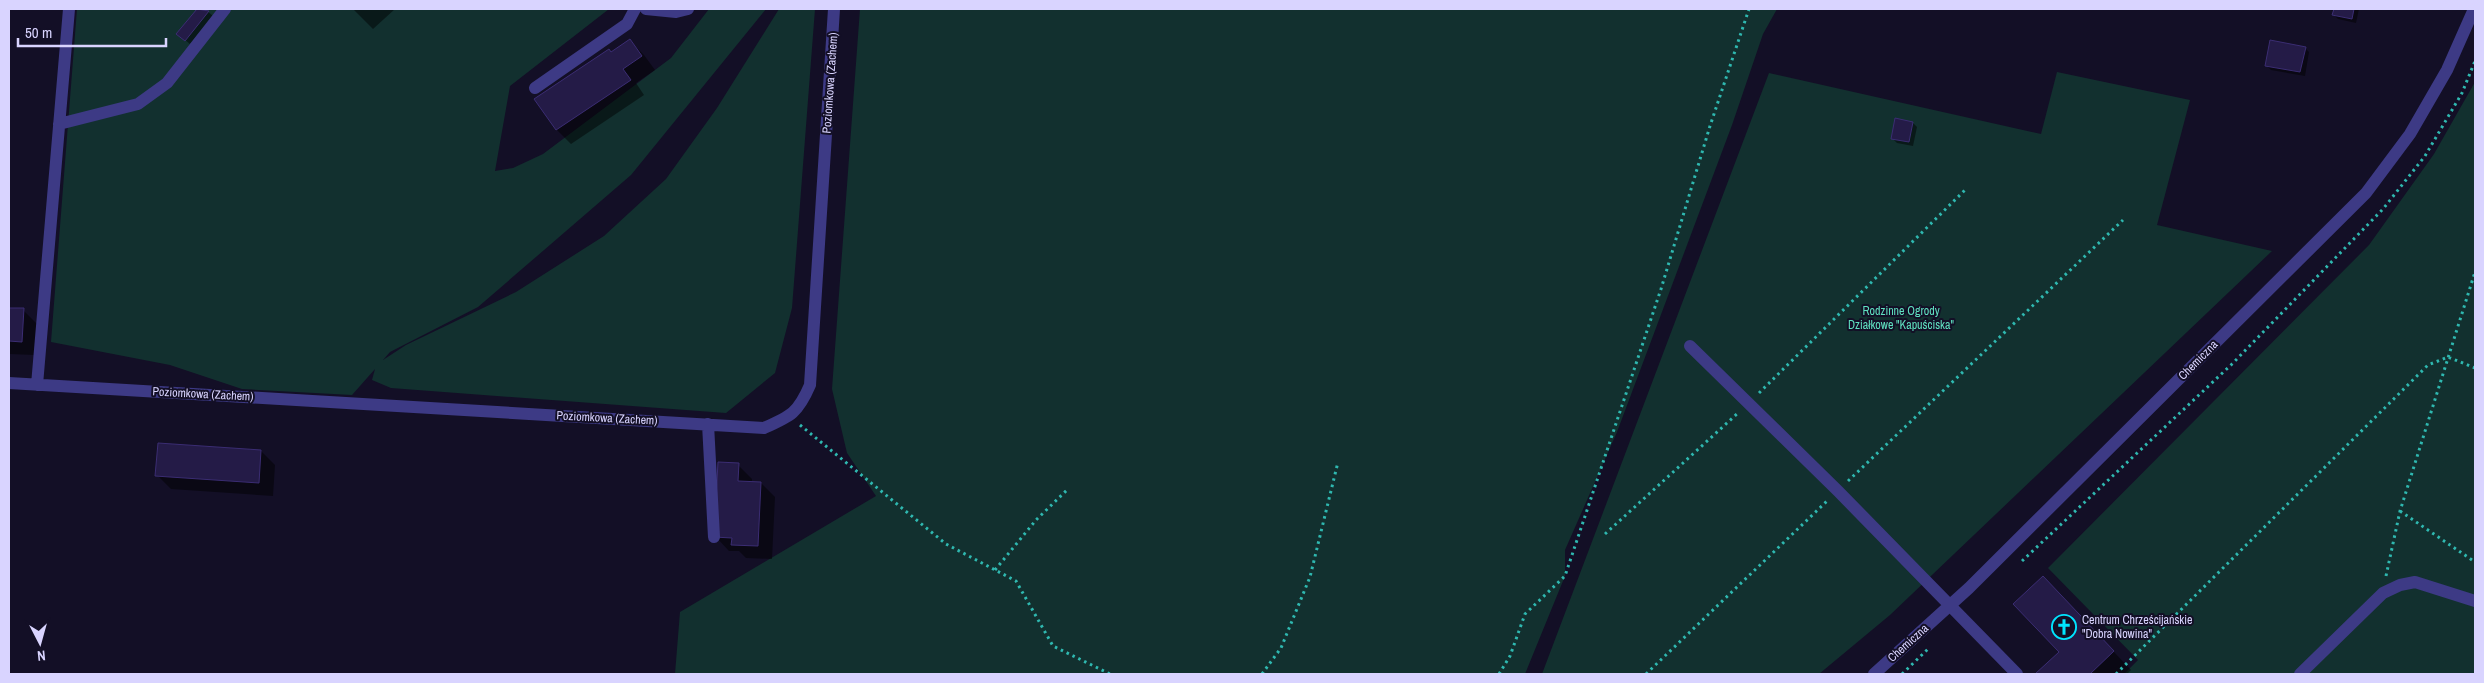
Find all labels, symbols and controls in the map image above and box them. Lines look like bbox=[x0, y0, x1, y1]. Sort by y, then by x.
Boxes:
scale bar bbox=[18, 15, 165, 47]
text: 50 m bbox=[25, 22, 52, 43]
street label: Poziomkowa (Zachem) bbox=[818, 32, 842, 134]
park label: Rodzinne Ogrody Działkowe "Kapuściska" bbox=[1848, 303, 1954, 333]
street label: Chemiczna bbox=[2175, 336, 2222, 383]
street label: Poziomkowa (Zachem) bbox=[152, 383, 254, 405]
street label: Poziomkowa (Zachem) bbox=[556, 407, 658, 429]
place label: Centrum Chrześcijańskie "Dobra Nowina" bbox=[2082, 612, 2192, 642]
church icon: Centrum Chrześcijańskie "Dobra Nowina" bbox=[2051, 614, 2077, 640]
north arrow bbox=[15, 618, 65, 668]
street label: Chemiczna bbox=[1884, 620, 1932, 666]
text: N bbox=[36, 647, 46, 665]

